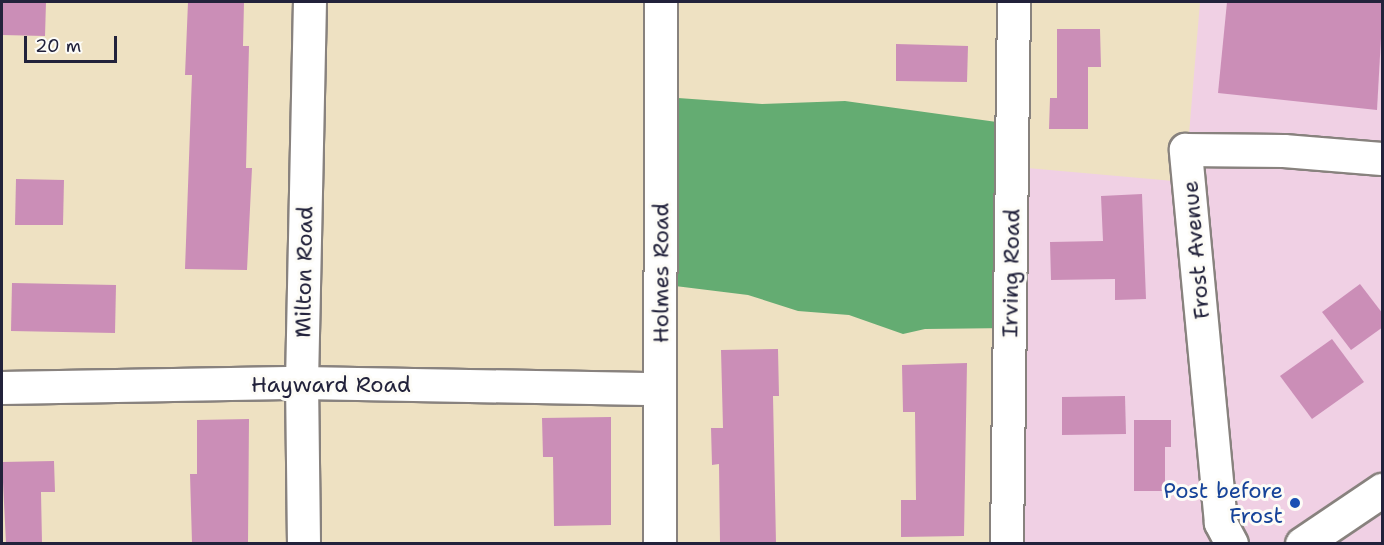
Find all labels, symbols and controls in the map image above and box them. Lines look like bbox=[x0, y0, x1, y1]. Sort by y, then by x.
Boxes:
scale bar bbox=[27, 24, 120, 62]
text: 20 m bbox=[35, 34, 81, 58]
street label: Frost Avenue bbox=[1177, 180, 1215, 320]
street label: Holmes Road bbox=[648, 203, 674, 343]
street label: Milton Road bbox=[290, 206, 318, 338]
street label: Irving Road bbox=[997, 208, 1025, 338]
street label: Hayward Road bbox=[251, 372, 411, 398]
place label: Post before Frost bbox=[1163, 477, 1283, 528]
marker: Post before Frost bbox=[1288, 496, 1302, 510]

